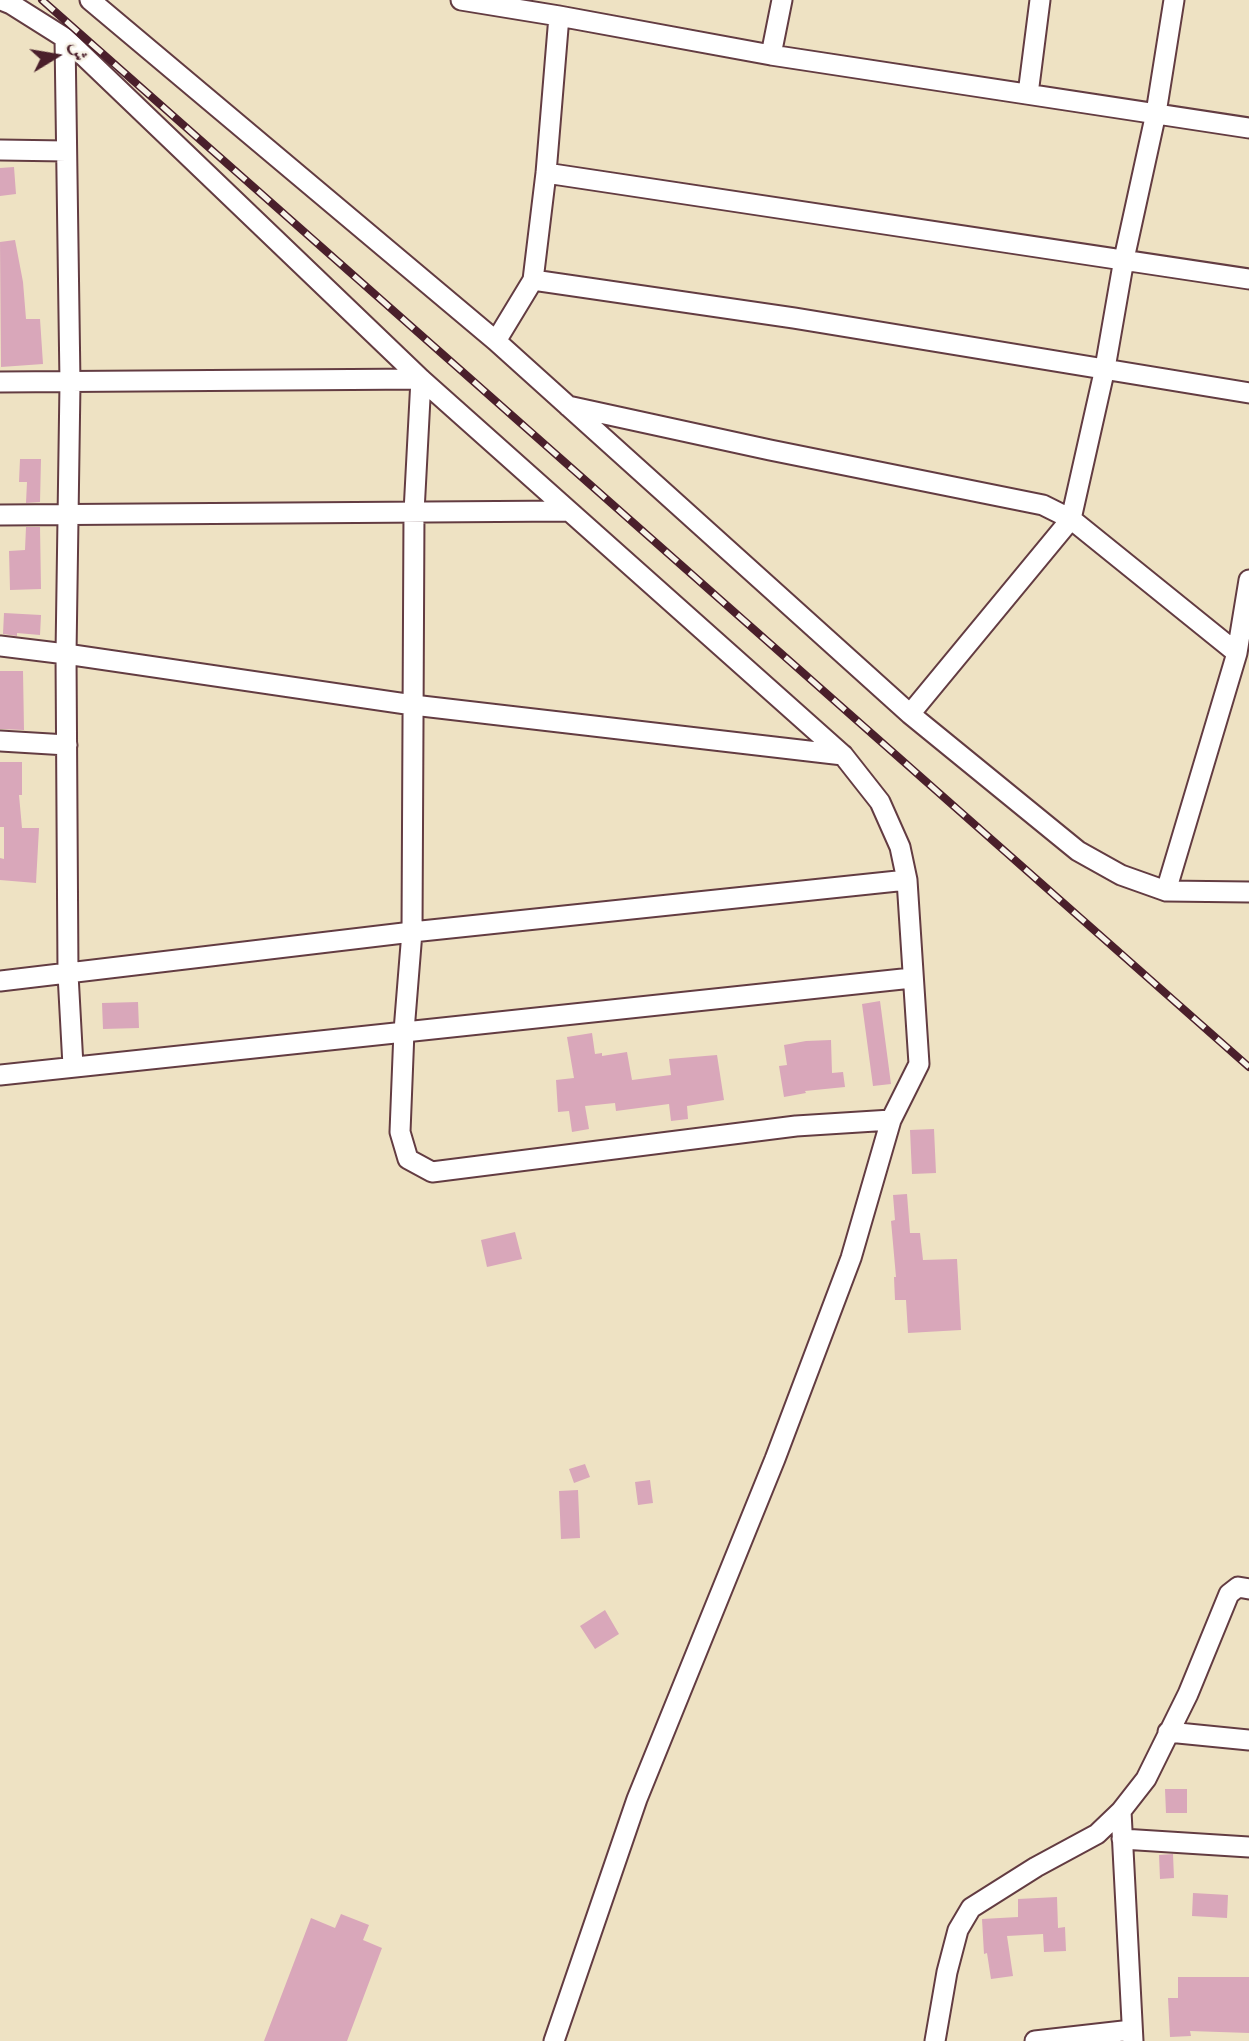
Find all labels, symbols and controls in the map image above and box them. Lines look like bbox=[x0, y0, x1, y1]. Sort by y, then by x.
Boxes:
north arrow bbox=[21, 21, 91, 91]
text: ش bbox=[62, 40, 92, 64]

